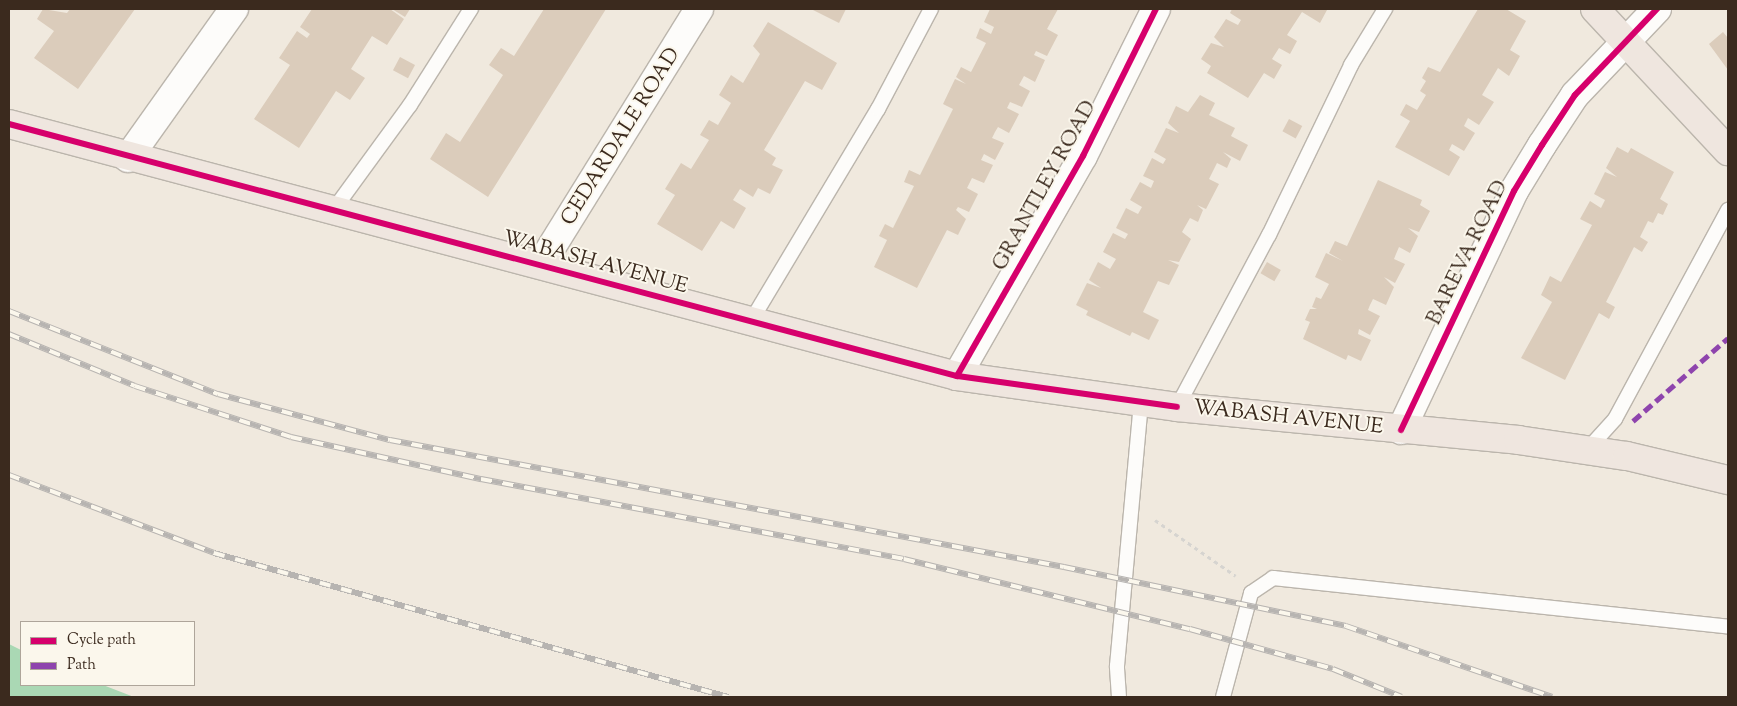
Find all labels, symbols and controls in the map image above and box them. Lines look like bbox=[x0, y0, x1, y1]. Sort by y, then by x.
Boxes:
street label: CEDARDALE ROAD bbox=[556, 43, 686, 231]
street label: GRANTLEY ROAD bbox=[988, 97, 1102, 275]
street label: BAREVA ROAD bbox=[1422, 176, 1514, 330]
street label: WABASH AVENUE bbox=[500, 226, 690, 300]
street label: WABASH AVENUE bbox=[1192, 396, 1384, 440]
legend bbox=[20, 621, 195, 686]
text: Cycle path bbox=[67, 630, 136, 651]
text: Path bbox=[67, 655, 96, 676]

